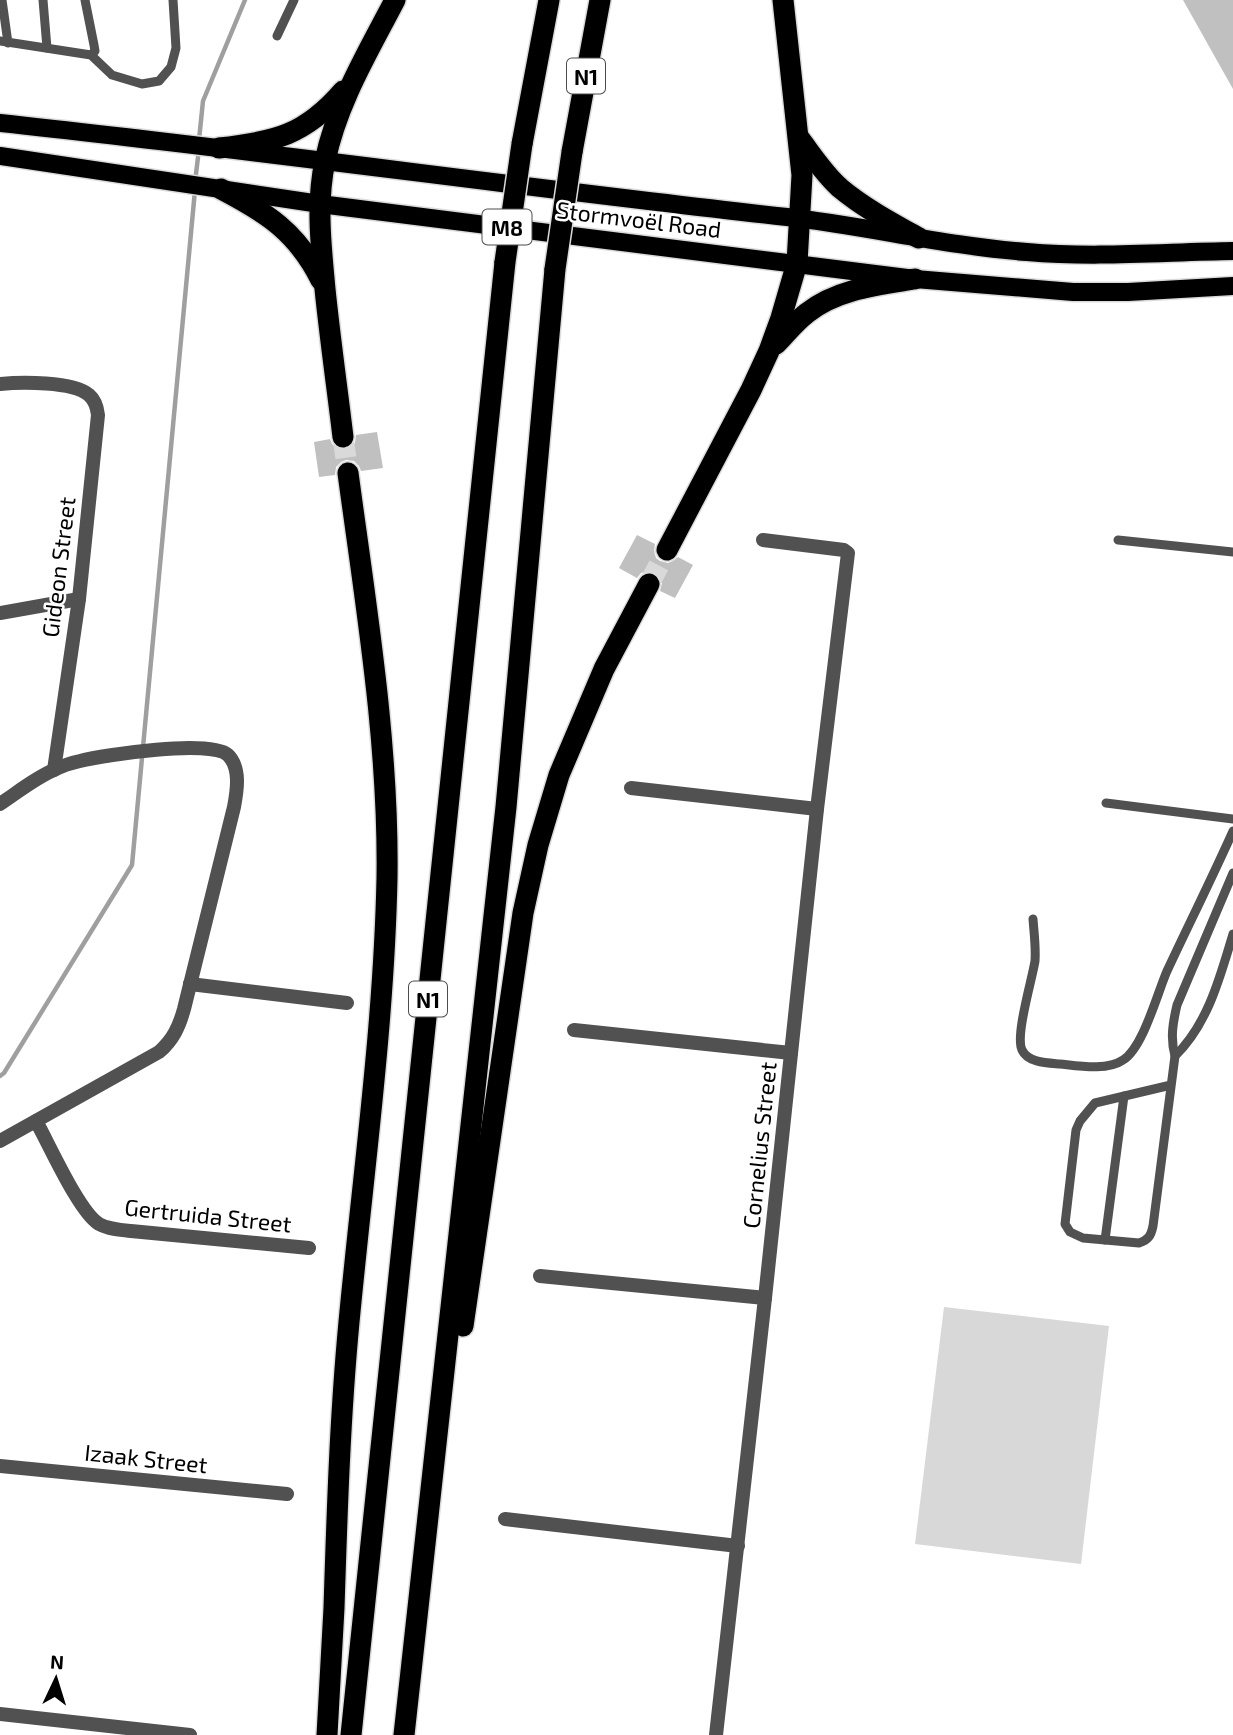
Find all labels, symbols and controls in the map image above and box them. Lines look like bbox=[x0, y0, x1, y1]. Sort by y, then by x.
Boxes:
road number: N1 bbox=[567, 58, 605, 94]
street label: Stormvoël Road bbox=[555, 195, 723, 243]
road number: M8 bbox=[482, 210, 532, 244]
street label: Gideon Street bbox=[36, 495, 81, 639]
road number: N1 bbox=[409, 982, 447, 1016]
street label: Cornelius Street bbox=[736, 1060, 782, 1230]
street label: Gertruida Street bbox=[123, 1192, 293, 1238]
street label: Izaak Street bbox=[83, 1438, 209, 1478]
north arrow bbox=[21, 1644, 91, 1714]
text: N bbox=[50, 1650, 65, 1673]

